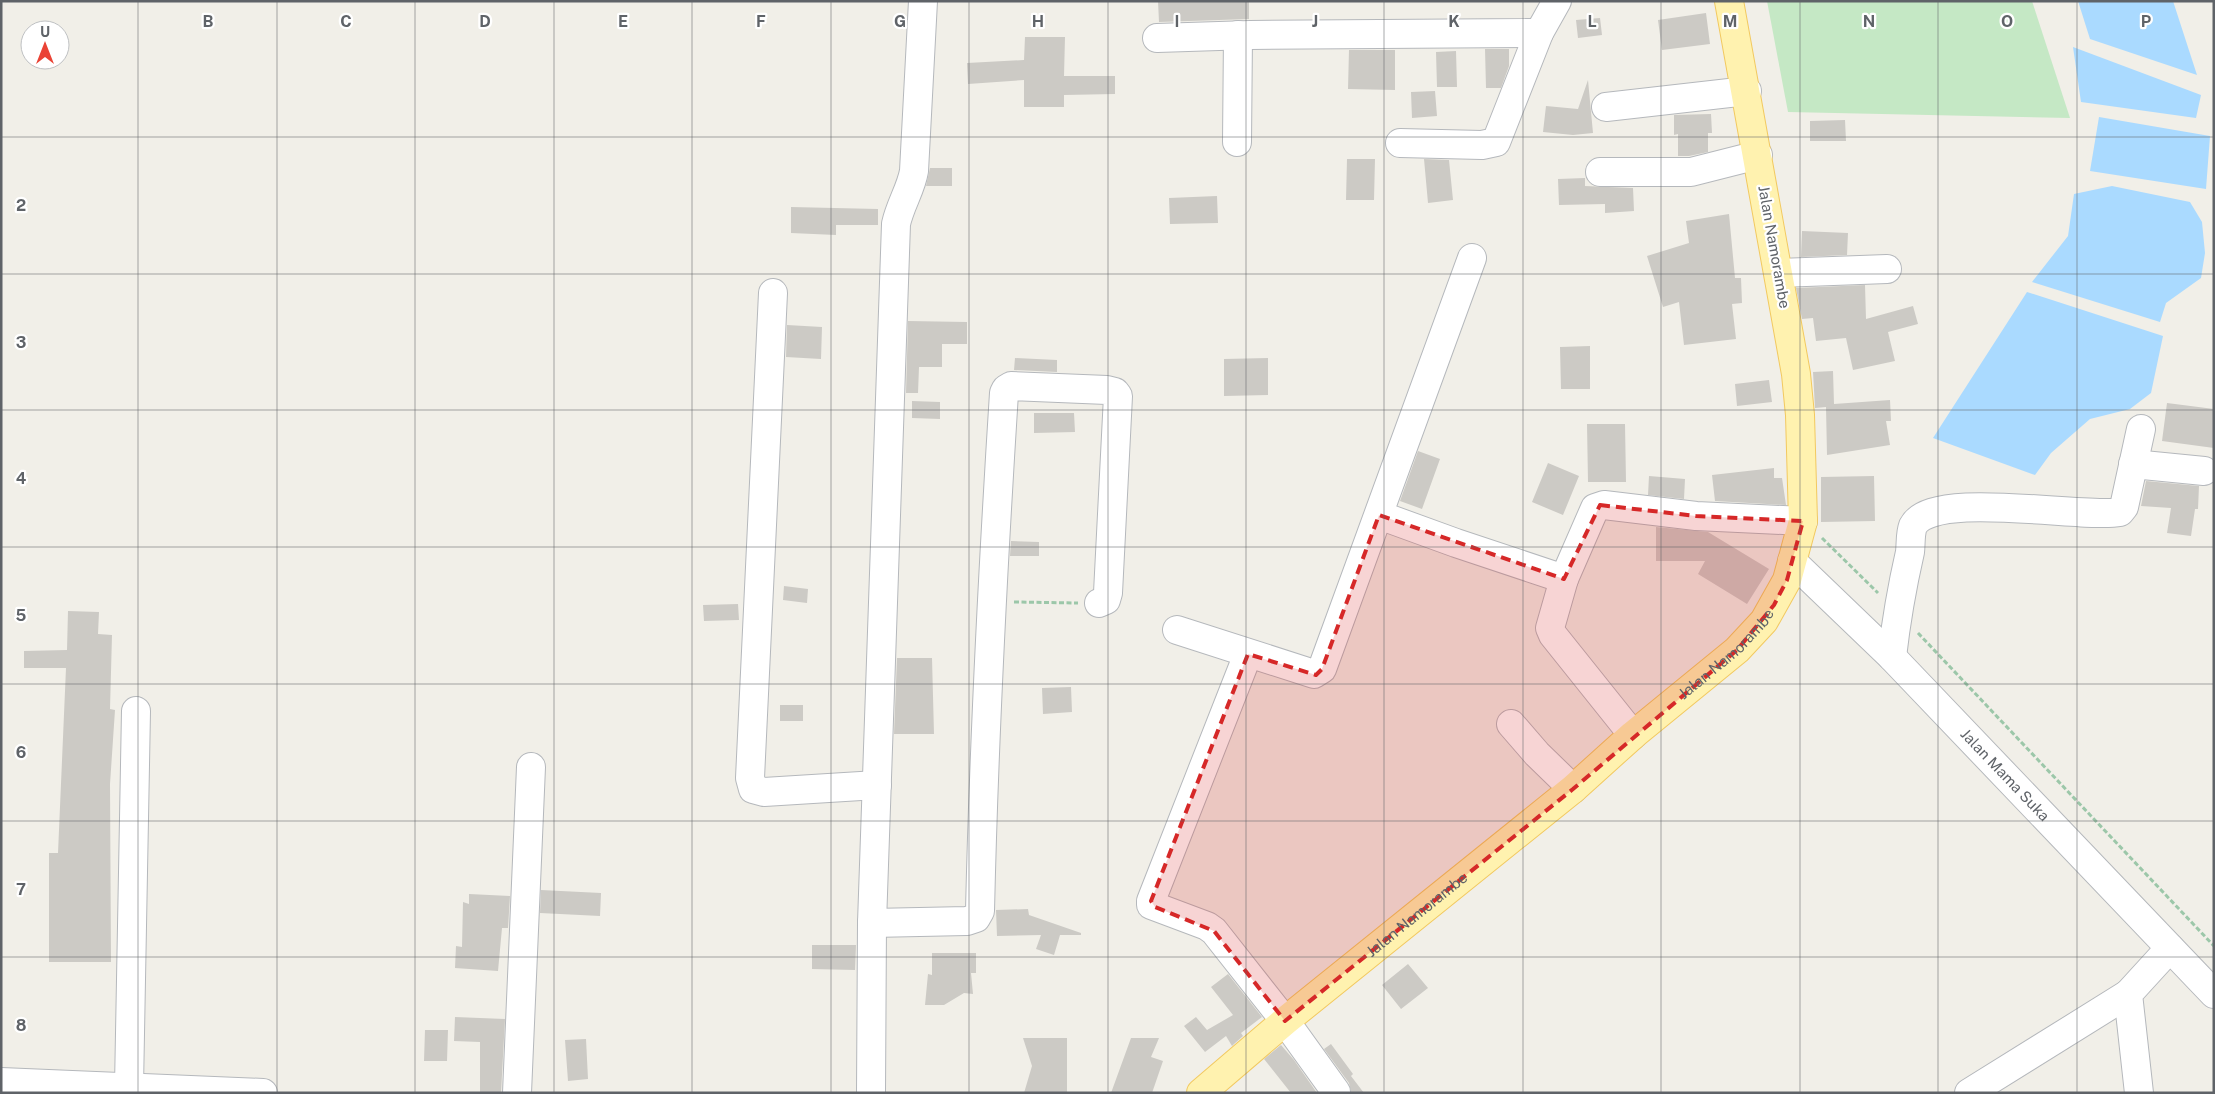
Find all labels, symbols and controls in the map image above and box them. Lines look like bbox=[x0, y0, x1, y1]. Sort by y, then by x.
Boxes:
text: B bbox=[203, 12, 214, 31]
text: C bbox=[340, 12, 352, 31]
text: D bbox=[479, 12, 491, 31]
text: E bbox=[618, 12, 628, 31]
text: F bbox=[756, 12, 766, 31]
text: G bbox=[894, 12, 906, 31]
text: H bbox=[1032, 12, 1044, 31]
text: I bbox=[1175, 12, 1179, 31]
text: J bbox=[1312, 12, 1318, 31]
text: K bbox=[1448, 12, 1460, 31]
text: L bbox=[1587, 12, 1597, 31]
text: M bbox=[1723, 12, 1737, 31]
text: N bbox=[1863, 12, 1875, 31]
text: O bbox=[2001, 12, 2013, 31]
text: P bbox=[2141, 12, 2151, 31]
north arrow bbox=[20, 20, 70, 70]
text: U bbox=[40, 24, 50, 40]
street label: Jalan Namorambe bbox=[1755, 184, 1794, 310]
text: 2 bbox=[16, 196, 26, 215]
text: 3 bbox=[16, 333, 26, 352]
text: 4 bbox=[16, 469, 27, 488]
text: 5 bbox=[16, 606, 27, 625]
street label: Jalan Namorambe bbox=[1675, 606, 1777, 702]
street label: Jalan Mama Suka bbox=[1957, 725, 2053, 824]
text: 6 bbox=[16, 743, 26, 762]
street label: Jalan Namorambe bbox=[1363, 869, 1470, 960]
text: 7 bbox=[16, 880, 26, 899]
text: 8 bbox=[16, 1016, 27, 1035]

